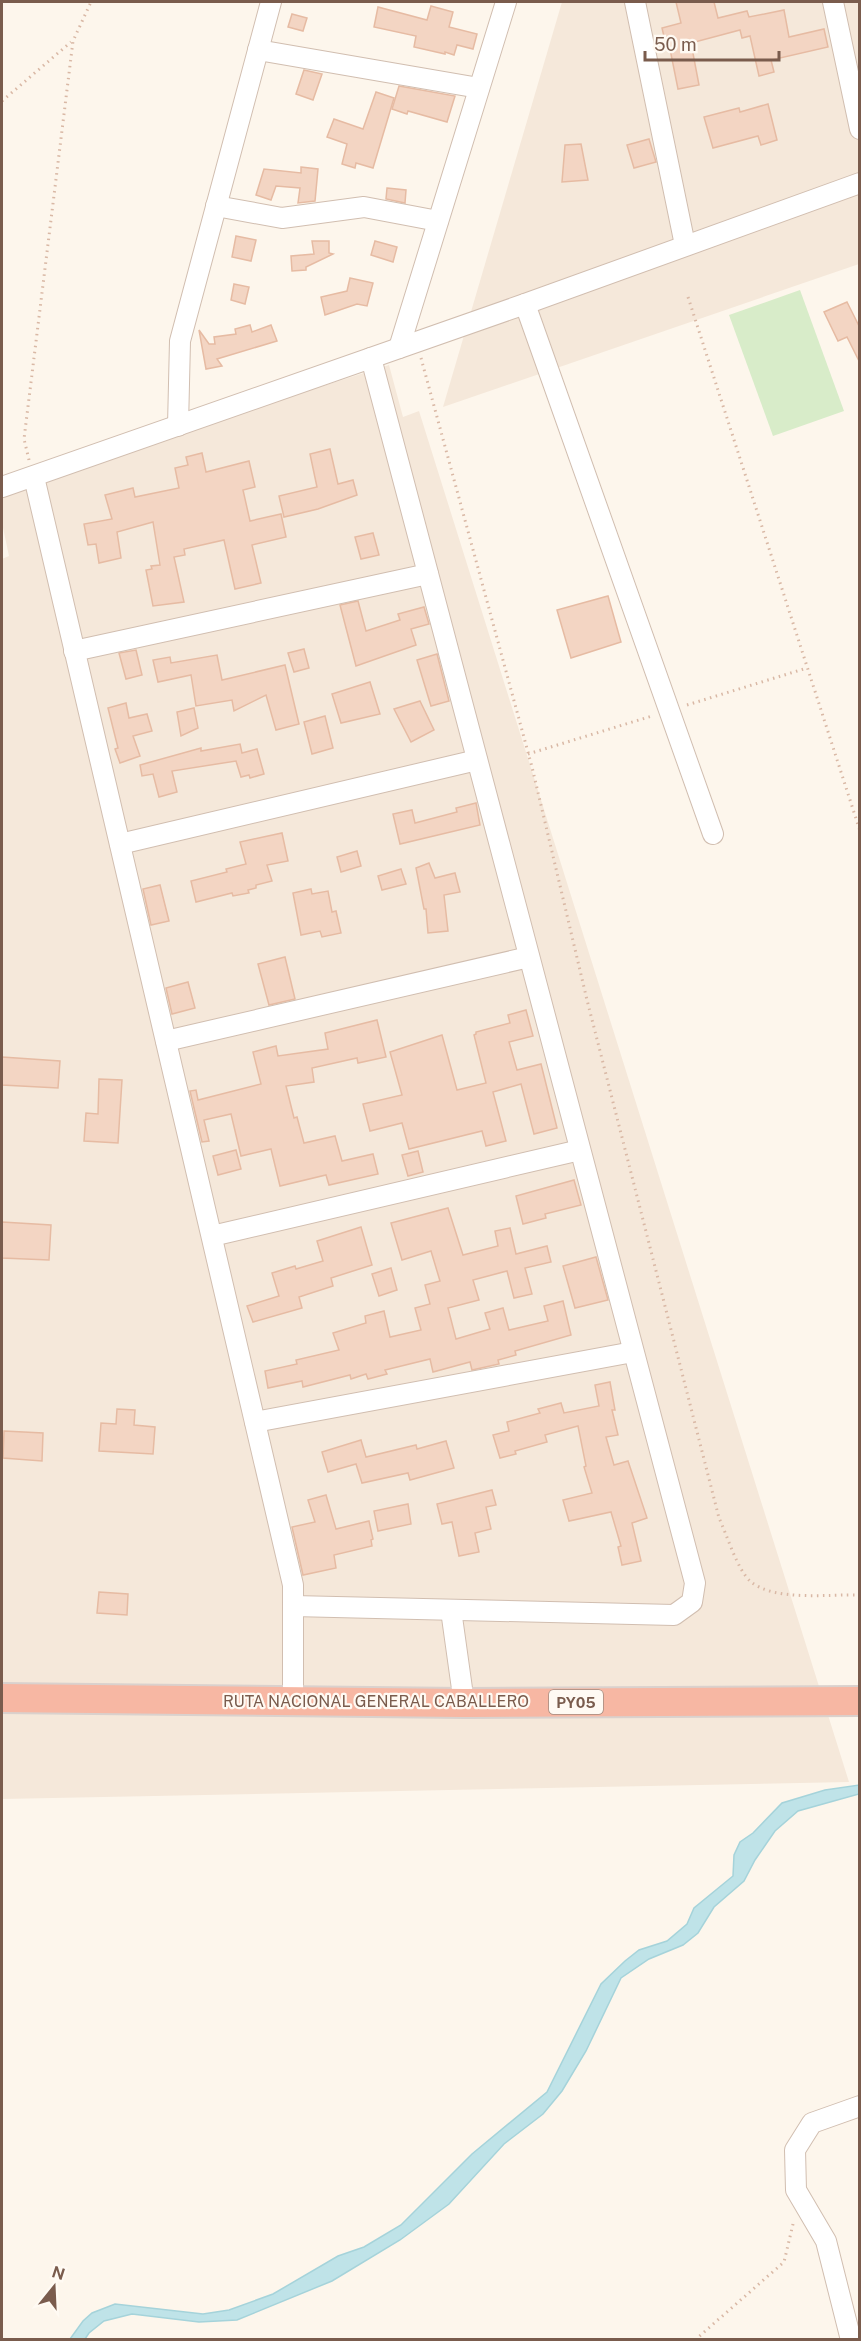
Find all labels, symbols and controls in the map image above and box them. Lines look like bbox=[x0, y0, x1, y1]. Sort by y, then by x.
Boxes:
scale bar bbox=[645, 24, 778, 62]
text: 50 m bbox=[654, 34, 697, 55]
road number: PY05 bbox=[549, 1690, 603, 1714]
street label: RUTA NACIONAL GENERAL CABALLERO bbox=[223, 1692, 529, 1711]
north arrow bbox=[24, 2257, 84, 2317]
text: N bbox=[50, 2262, 67, 2284]

